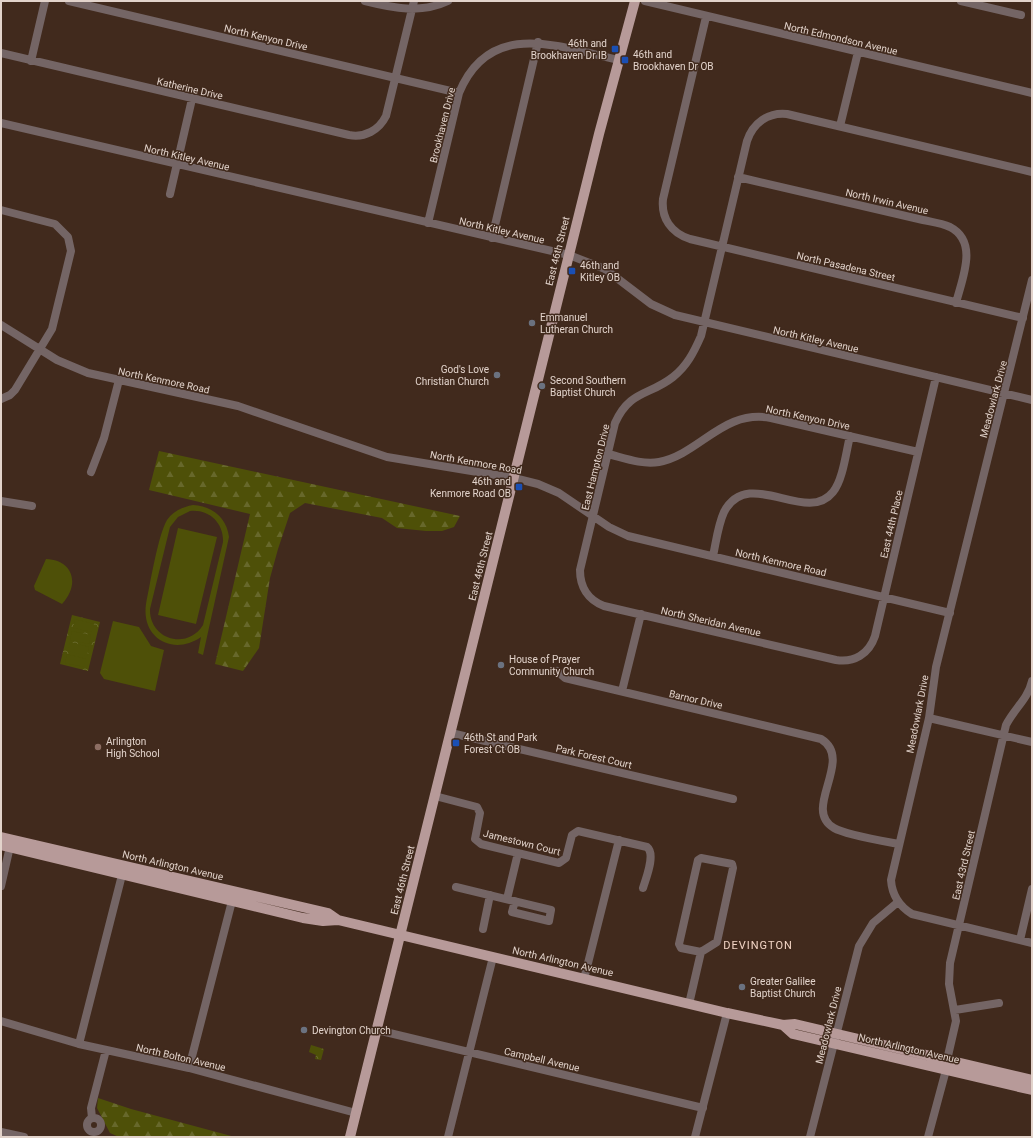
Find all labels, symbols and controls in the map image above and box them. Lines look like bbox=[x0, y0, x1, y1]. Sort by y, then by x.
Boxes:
street label: North Edmondson Avenue bbox=[783, 20, 899, 57]
street label: North Kenyon Drive bbox=[223, 23, 309, 52]
place label: 46th and Brookhaven Dr IB bbox=[531, 38, 607, 61]
marker: 46th and Brookhaven Dr IB bbox=[610, 44, 620, 54]
place label: 46th and Brookhaven Dr OB bbox=[633, 49, 714, 72]
marker: 46th and Brookhaven Dr OB bbox=[620, 55, 630, 65]
street label: Katherine Drive bbox=[156, 76, 224, 101]
street label: Brookhaven Drive bbox=[428, 86, 457, 164]
street label: North Kitley Avenue bbox=[143, 142, 231, 173]
street label: North Irwin Avenue bbox=[844, 187, 929, 216]
street label: North Kitley Avenue bbox=[458, 215, 546, 246]
street label: East 46th Street bbox=[544, 215, 571, 287]
street label: North Pasadena Street bbox=[796, 250, 896, 283]
place label: 46th and Kitley OB bbox=[580, 260, 620, 283]
marker: 46th and Kitley OB bbox=[567, 266, 577, 276]
place label: Emmanuel Lutheran Church bbox=[540, 312, 613, 335]
marker: Emmanuel Lutheran Church bbox=[527, 318, 537, 328]
street label: North Kitley Avenue bbox=[772, 324, 860, 355]
street label: Meadowlark Drive bbox=[978, 359, 1009, 439]
place label: God's Love Christian Church bbox=[415, 364, 489, 387]
street label: North Kenmore Road bbox=[117, 365, 211, 396]
marker: God's Love Christian Church bbox=[492, 370, 502, 380]
place label: Second Southern Baptist Church bbox=[550, 375, 626, 398]
marker: Second Southern Baptist Church bbox=[537, 381, 547, 391]
street label: North Kenyon Drive bbox=[765, 403, 851, 432]
street label: East Hampton Drive bbox=[579, 423, 612, 511]
street label: North Kenmore Road bbox=[429, 449, 523, 476]
place label: 46th and Kenmore Road OB bbox=[430, 476, 511, 499]
marker: 46th and Kenmore Road OB bbox=[514, 482, 524, 492]
street label: East 44th Place bbox=[878, 489, 905, 559]
street label: East 46th Street bbox=[467, 530, 494, 602]
street label: North Kenmore Road bbox=[734, 547, 828, 578]
street label: North Sheridan Avenue bbox=[660, 605, 762, 638]
place label: House of Prayer Community Church bbox=[509, 654, 594, 677]
marker: House of Prayer Community Church bbox=[496, 660, 506, 670]
street label: Meadowlark Drive bbox=[904, 674, 930, 754]
street label: Barnor Drive bbox=[668, 688, 724, 711]
place label: 46th St and Park Forest Ct OB bbox=[464, 732, 538, 755]
place label: Arlington High School bbox=[106, 736, 160, 759]
marker: 46th St and Park Forest Ct OB bbox=[451, 738, 461, 748]
marker: Arlington High School bbox=[93, 742, 103, 752]
street label: Park Forest Court bbox=[555, 742, 633, 771]
street label: Jamestown Court bbox=[482, 828, 562, 857]
street label: East 43rd Street bbox=[950, 829, 977, 901]
street label: East 46th Street bbox=[389, 844, 416, 916]
street label: North Arlington Avenue bbox=[121, 849, 224, 882]
district label: DEVINGTON bbox=[723, 939, 793, 952]
street label: North Arlington Avenue bbox=[511, 945, 614, 978]
place label: Greater Galilee Baptist Church bbox=[750, 976, 815, 999]
marker: Greater Galilee Baptist Church bbox=[737, 982, 747, 992]
street label: Meadowlark Drive bbox=[814, 985, 843, 1065]
marker: Devington Church bbox=[299, 1025, 309, 1035]
place label: Devington Church bbox=[312, 1025, 391, 1036]
street label: North Arlington Avenue bbox=[857, 1032, 960, 1065]
street label: North Bolton Avenue bbox=[135, 1042, 227, 1073]
street label: Campbell Avenue bbox=[503, 1045, 581, 1074]

